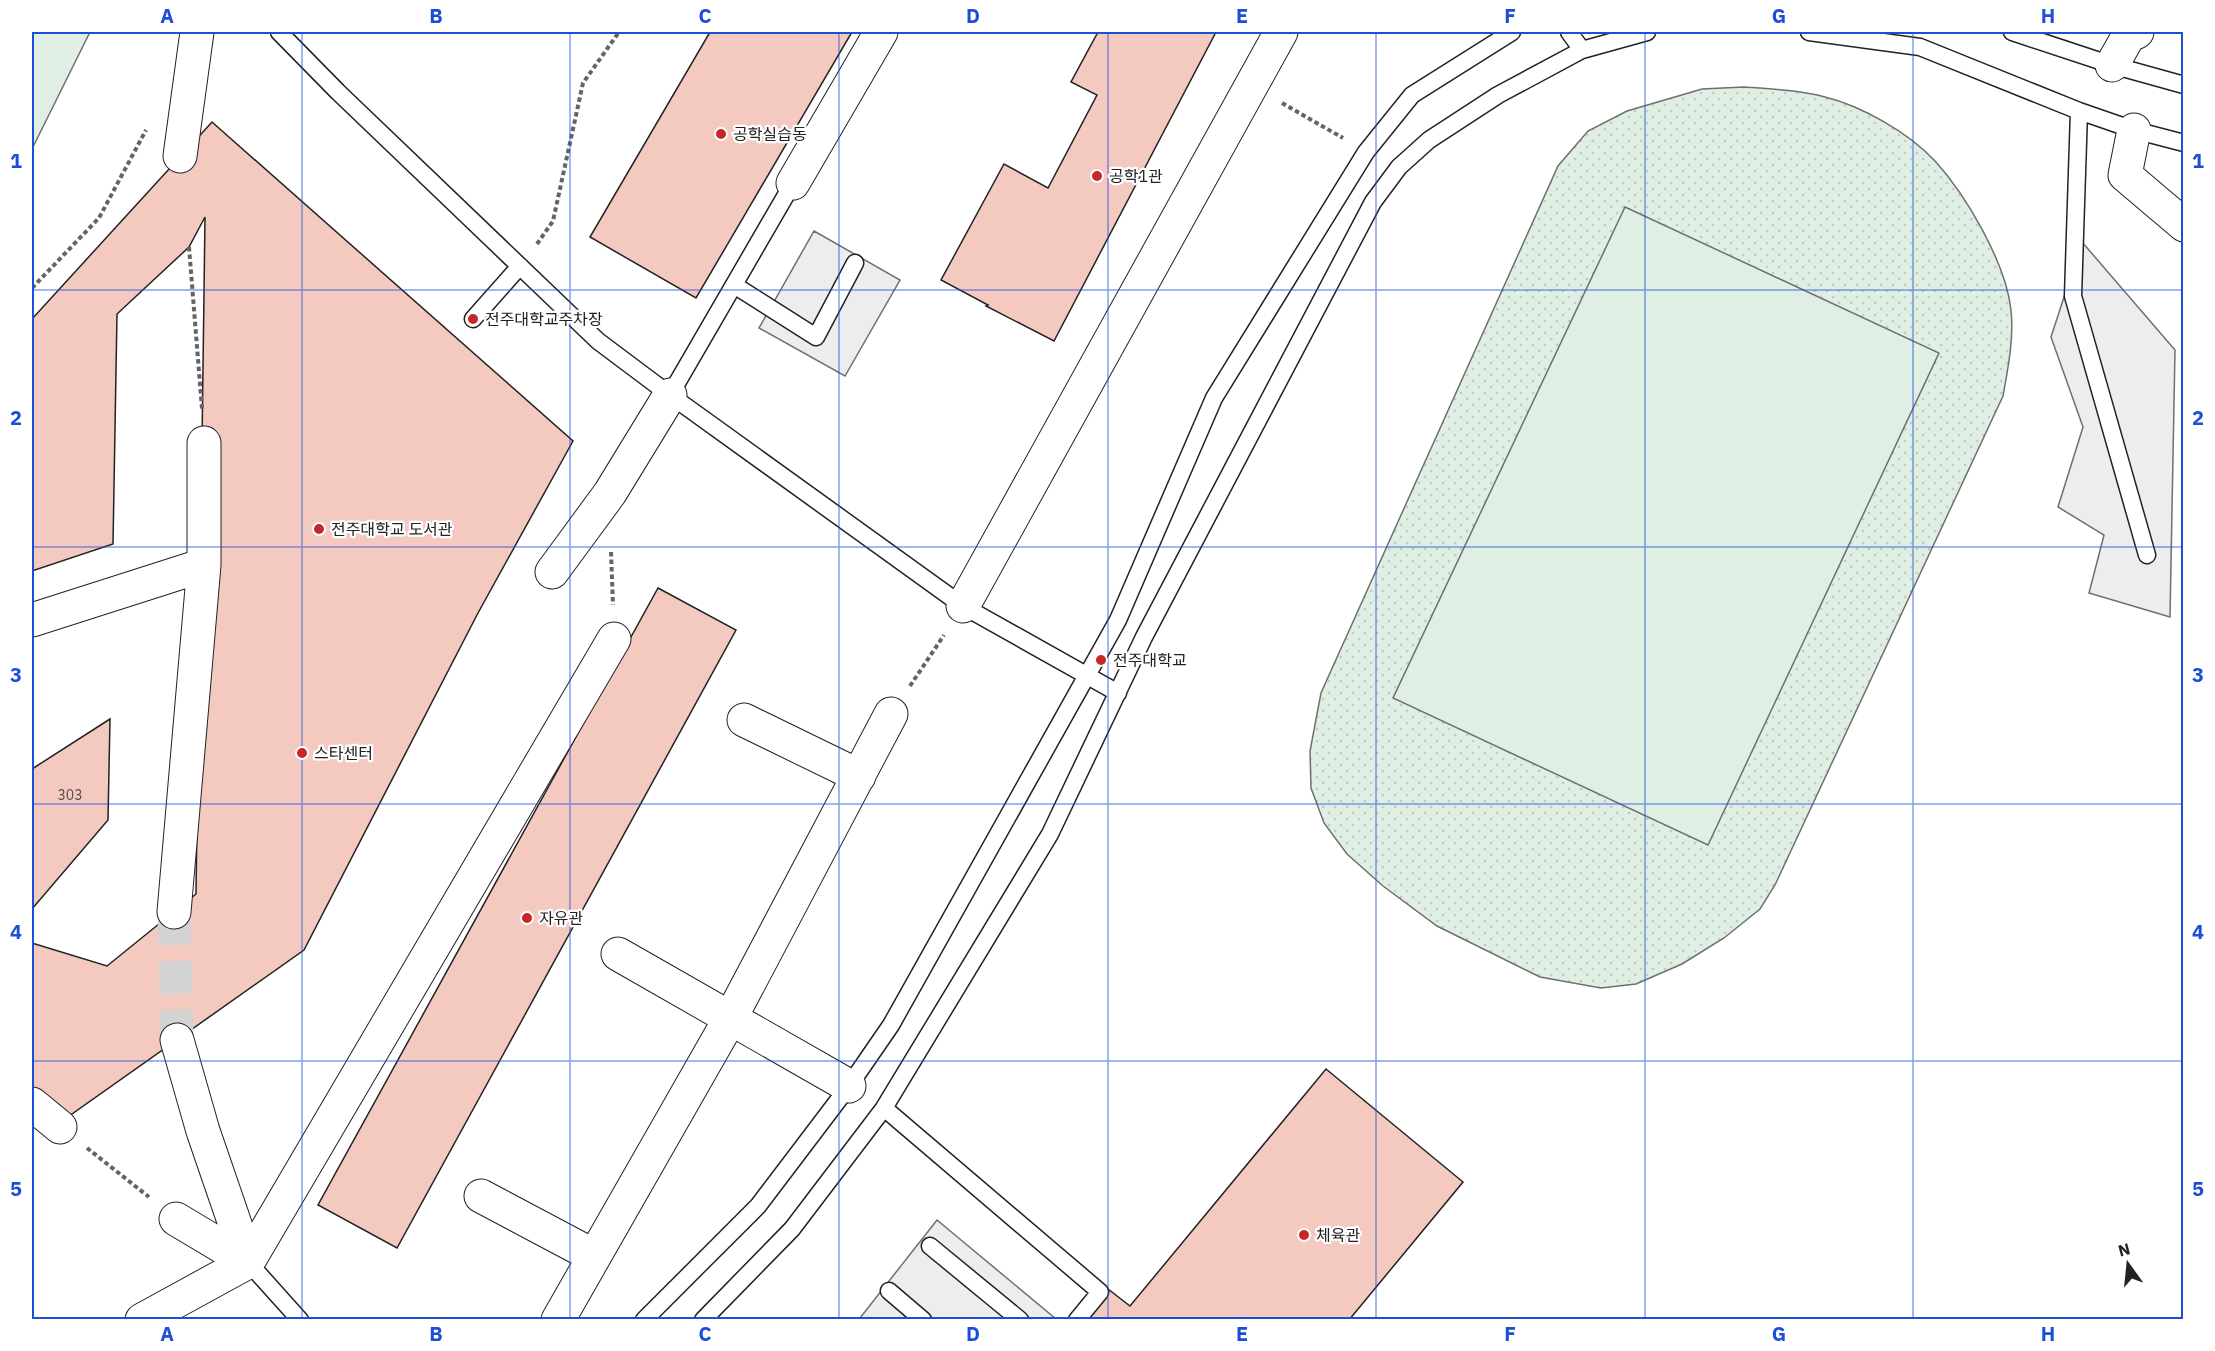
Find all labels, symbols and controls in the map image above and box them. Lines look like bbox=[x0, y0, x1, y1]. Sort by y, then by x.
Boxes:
text: A bbox=[160, 2, 174, 29]
text: B bbox=[429, 2, 443, 29]
text: C bbox=[698, 2, 712, 29]
text: D bbox=[966, 2, 980, 29]
text: E bbox=[1236, 2, 1248, 29]
text: F bbox=[1504, 2, 1516, 29]
text: G bbox=[1772, 2, 1786, 29]
text: H bbox=[2041, 2, 2055, 29]
place label: 공학실습동 bbox=[733, 124, 807, 144]
marker: 공학실습동 bbox=[714, 127, 728, 141]
text: 1 bbox=[10, 147, 22, 174]
text: 1 bbox=[2192, 147, 2204, 174]
place label: 공학1관 bbox=[1109, 166, 1163, 186]
marker: 공학1관 bbox=[1090, 169, 1104, 183]
place label: 전주대학교주차장 bbox=[485, 309, 603, 329]
marker: 전주대학교주차장 bbox=[466, 312, 480, 326]
text: 2 bbox=[10, 404, 22, 431]
text: 2 bbox=[2192, 404, 2204, 431]
place label: 전주대학교 도서관 bbox=[331, 519, 453, 539]
marker: 전주대학교 도서관 bbox=[312, 522, 326, 536]
place label: 전주대학교 bbox=[1113, 650, 1187, 670]
marker: 전주대학교 bbox=[1094, 653, 1108, 667]
text: 3 bbox=[10, 661, 22, 688]
text: 3 bbox=[2192, 661, 2204, 688]
place label: 스타센터 bbox=[314, 743, 373, 763]
marker: 스타센터 bbox=[295, 746, 309, 760]
house number: 303 bbox=[57, 786, 83, 804]
place label: 자유관 bbox=[539, 908, 583, 928]
marker: 자유관 bbox=[520, 911, 534, 925]
text: 4 bbox=[10, 918, 22, 945]
text: 4 bbox=[2192, 918, 2204, 945]
text: 5 bbox=[10, 1175, 22, 1202]
text: 5 bbox=[2192, 1175, 2204, 1202]
place label: 체육관 bbox=[1316, 1225, 1360, 1245]
marker: 체육관 bbox=[1297, 1228, 1311, 1242]
north arrow bbox=[2098, 1234, 2158, 1294]
text: N bbox=[2116, 1238, 2132, 1261]
text: A bbox=[160, 1320, 174, 1347]
text: B bbox=[429, 1320, 443, 1347]
text: C bbox=[698, 1320, 712, 1347]
text: D bbox=[966, 1320, 980, 1347]
text: E bbox=[1236, 1320, 1248, 1347]
text: F bbox=[1504, 1320, 1516, 1347]
text: G bbox=[1772, 1320, 1786, 1347]
text: H bbox=[2041, 1320, 2055, 1347]

